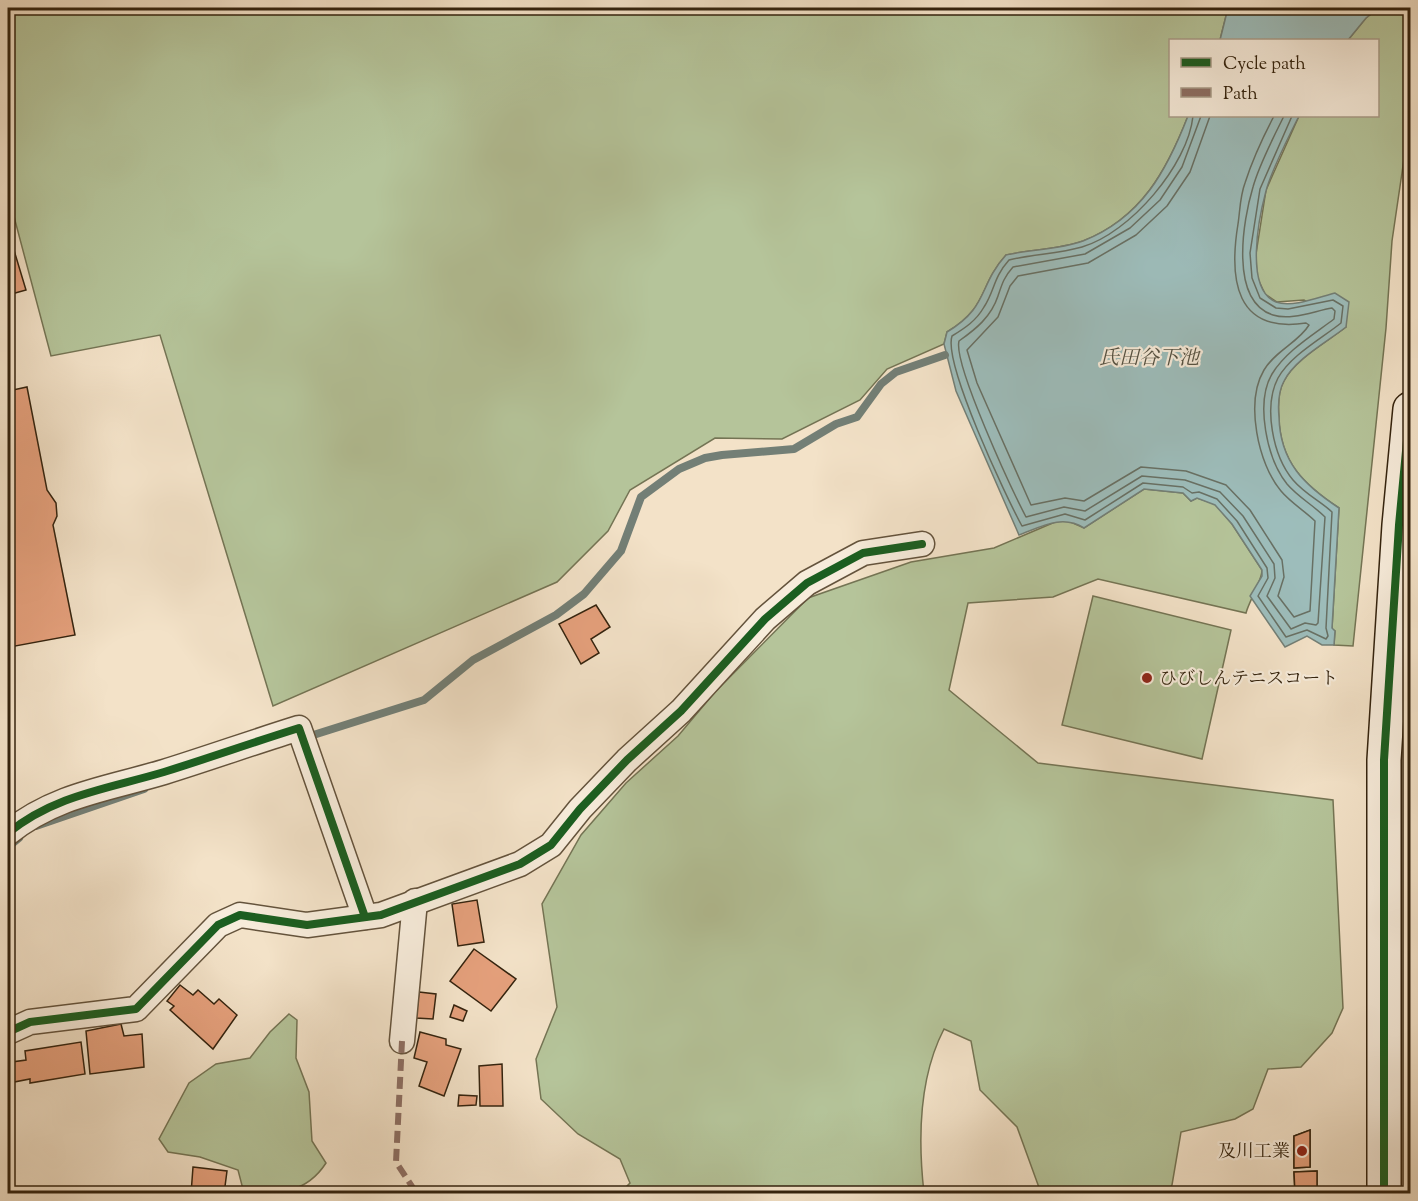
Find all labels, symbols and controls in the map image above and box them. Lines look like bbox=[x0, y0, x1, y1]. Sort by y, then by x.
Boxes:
legend bbox=[1169, 39, 1379, 117]
text: Cycle path bbox=[1223, 52, 1306, 78]
text: Path bbox=[1223, 82, 1258, 108]
water label: 氏田谷下池 bbox=[1099, 345, 1201, 374]
place label: ひびしんテニスコート bbox=[1159, 667, 1338, 693]
marker: ひびしんテニスコート bbox=[1140, 671, 1154, 685]
place label: 及川工業 bbox=[1218, 1140, 1290, 1166]
marker: 及川工業 bbox=[1295, 1144, 1309, 1158]

